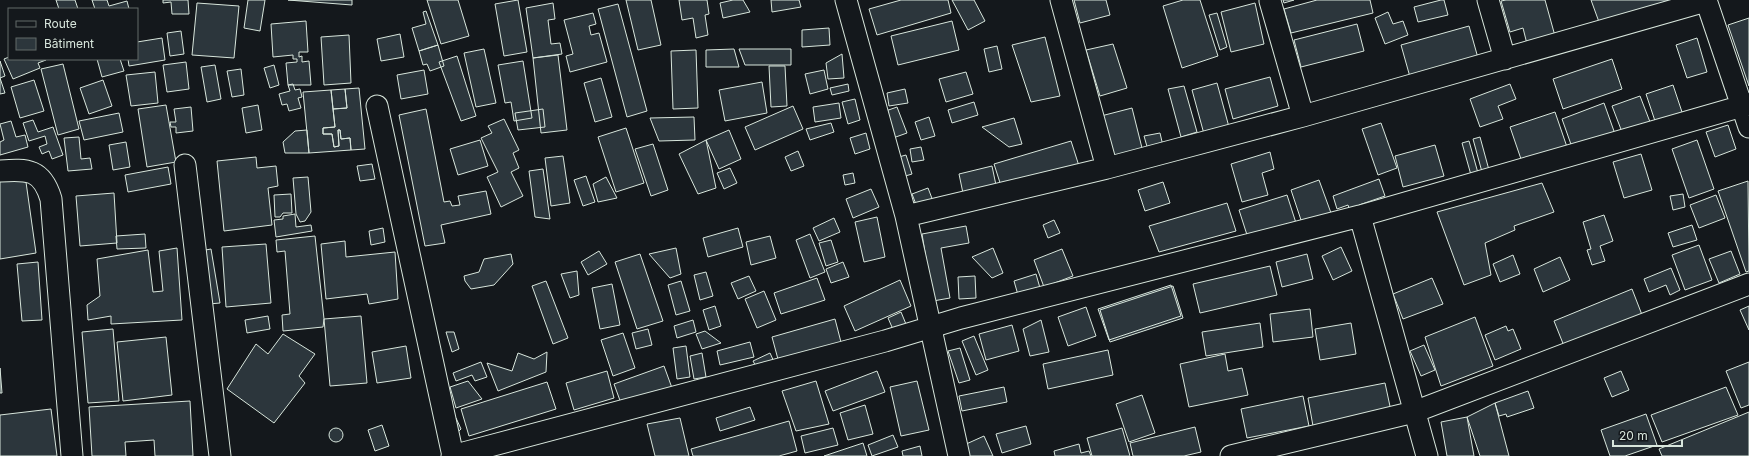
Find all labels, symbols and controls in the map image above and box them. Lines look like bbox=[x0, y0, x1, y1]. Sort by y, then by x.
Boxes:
legend bbox=[8, 8, 138, 60]
text: Route bbox=[44, 16, 77, 31]
text: Bâtiment bbox=[44, 36, 94, 51]
scale bar bbox=[1613, 422, 1682, 448]
text: 20 m bbox=[1619, 428, 1648, 443]

